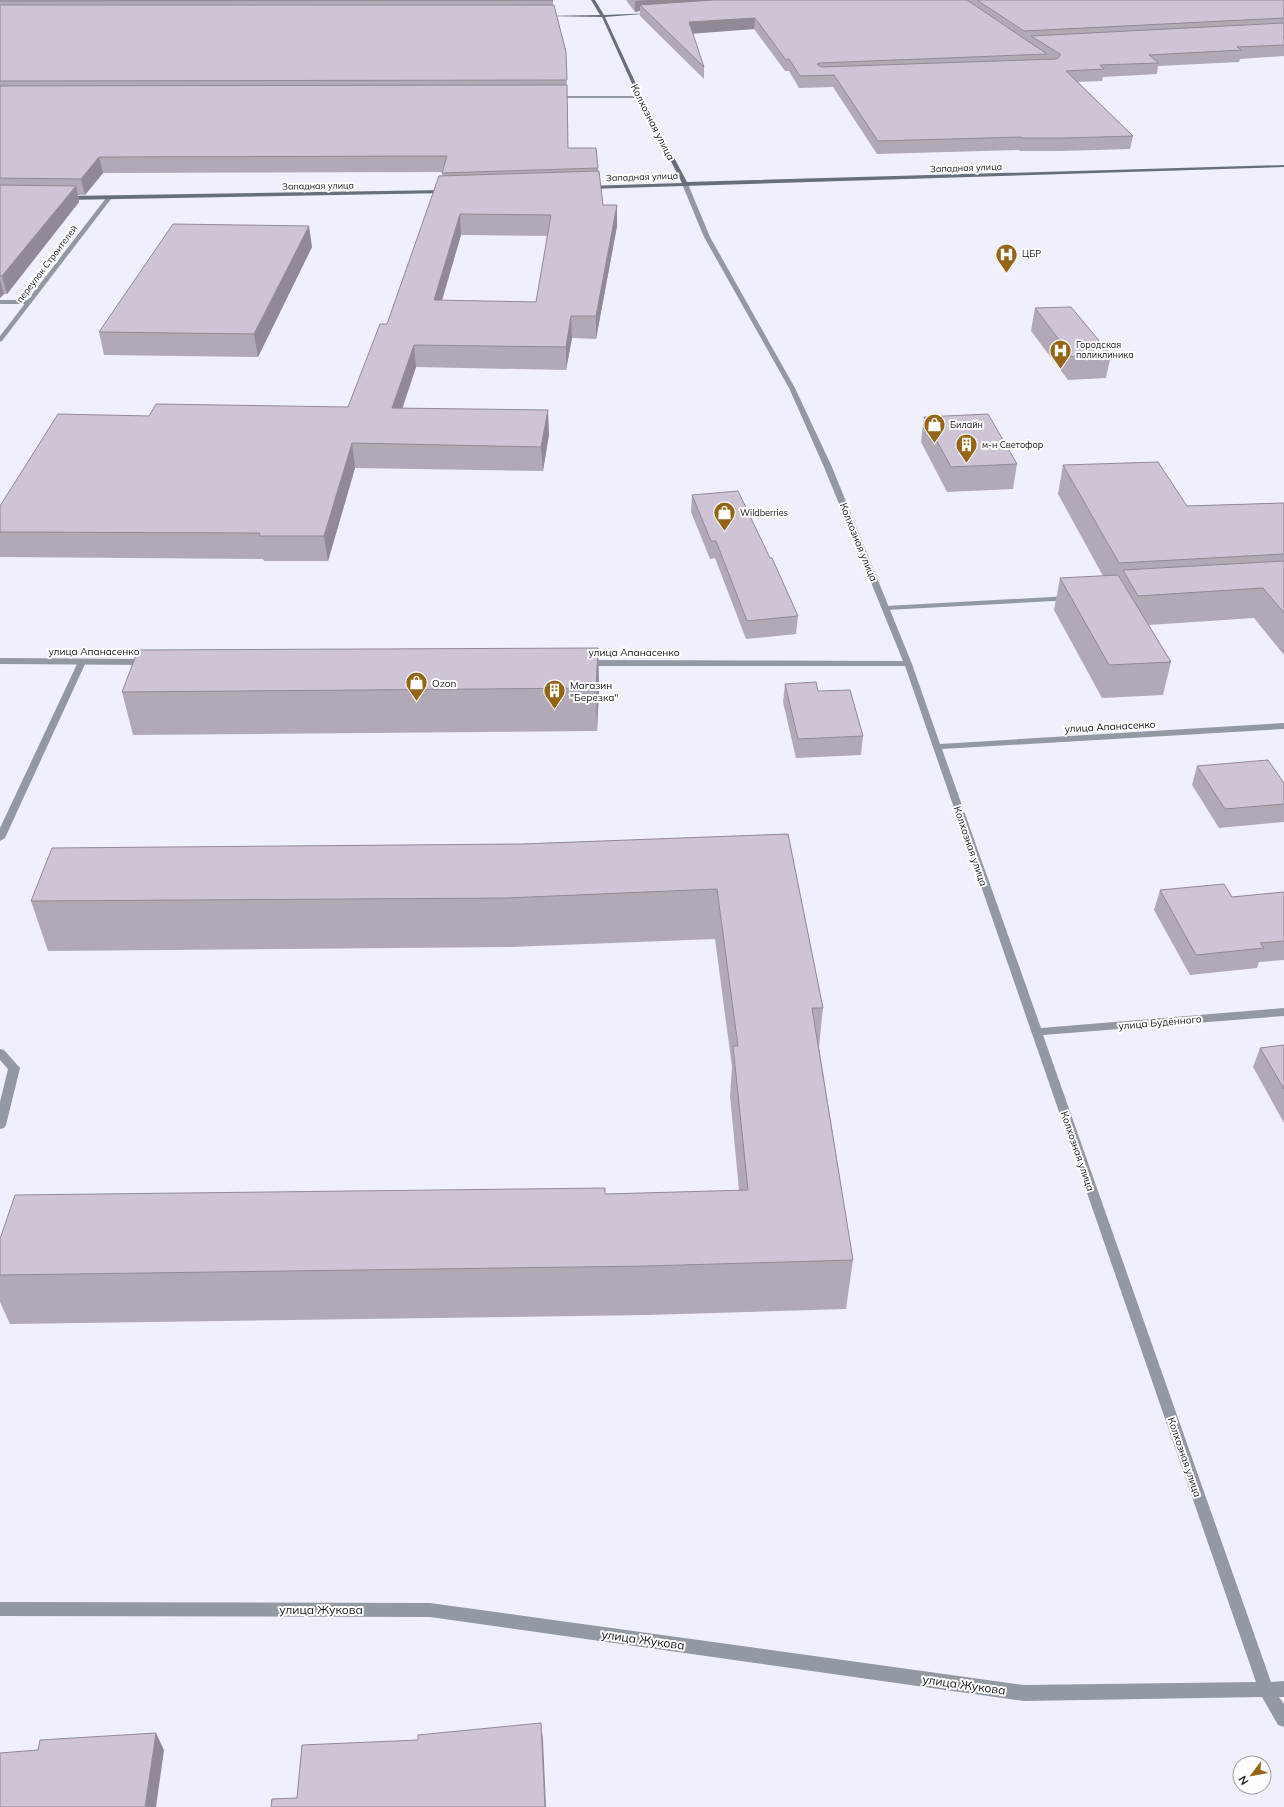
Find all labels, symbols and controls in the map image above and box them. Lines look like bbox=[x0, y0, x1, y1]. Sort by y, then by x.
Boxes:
street label: Колхозная улица bbox=[628, 82, 677, 162]
street label: Западная улица bbox=[930, 161, 1002, 175]
street label: Западная улица bbox=[606, 170, 678, 184]
street label: Западная улица bbox=[282, 179, 354, 193]
street label: переулок Строителей bbox=[14, 223, 80, 305]
hospital icon: ЦБР bbox=[993, 241, 1019, 274]
place label: ЦБР bbox=[1022, 248, 1041, 259]
hospital icon: Городская поликлиника bbox=[1048, 337, 1074, 370]
place label: Городская поликлиника bbox=[1076, 339, 1134, 360]
shop icon: Билайн bbox=[921, 412, 947, 445]
place label: Билайн bbox=[950, 419, 983, 430]
building icon: м-н Светофор bbox=[953, 432, 979, 465]
place label: м-н Светофор bbox=[982, 439, 1044, 450]
shop icon: Wildberries bbox=[711, 500, 737, 533]
street label: Колхозная улица bbox=[837, 501, 880, 583]
place label: Wildberries bbox=[740, 507, 788, 518]
street label: улица Апанасенко bbox=[49, 645, 140, 658]
street label: улица Апанасенко bbox=[589, 646, 680, 659]
shop icon: Ozon bbox=[403, 670, 429, 703]
place label: Ozon bbox=[432, 677, 457, 690]
building icon: Магазин "Березка" bbox=[542, 678, 568, 711]
place label: Магазин "Березка" bbox=[570, 679, 618, 704]
street label: улица Апанасенко bbox=[1064, 718, 1156, 735]
street label: Колхозная улица bbox=[951, 805, 990, 888]
street label: улица Будённого bbox=[1118, 1012, 1202, 1033]
street label: Колхозная улица bbox=[1058, 1110, 1097, 1193]
street label: Колхозная улица bbox=[1165, 1416, 1204, 1499]
street label: улица Жукова bbox=[279, 1602, 363, 1617]
street label: улица Жукова bbox=[601, 1626, 686, 1653]
street label: улица Жукова bbox=[922, 1671, 1007, 1698]
north arrow bbox=[1232, 1755, 1272, 1795]
text: N bbox=[1235, 1773, 1252, 1788]

